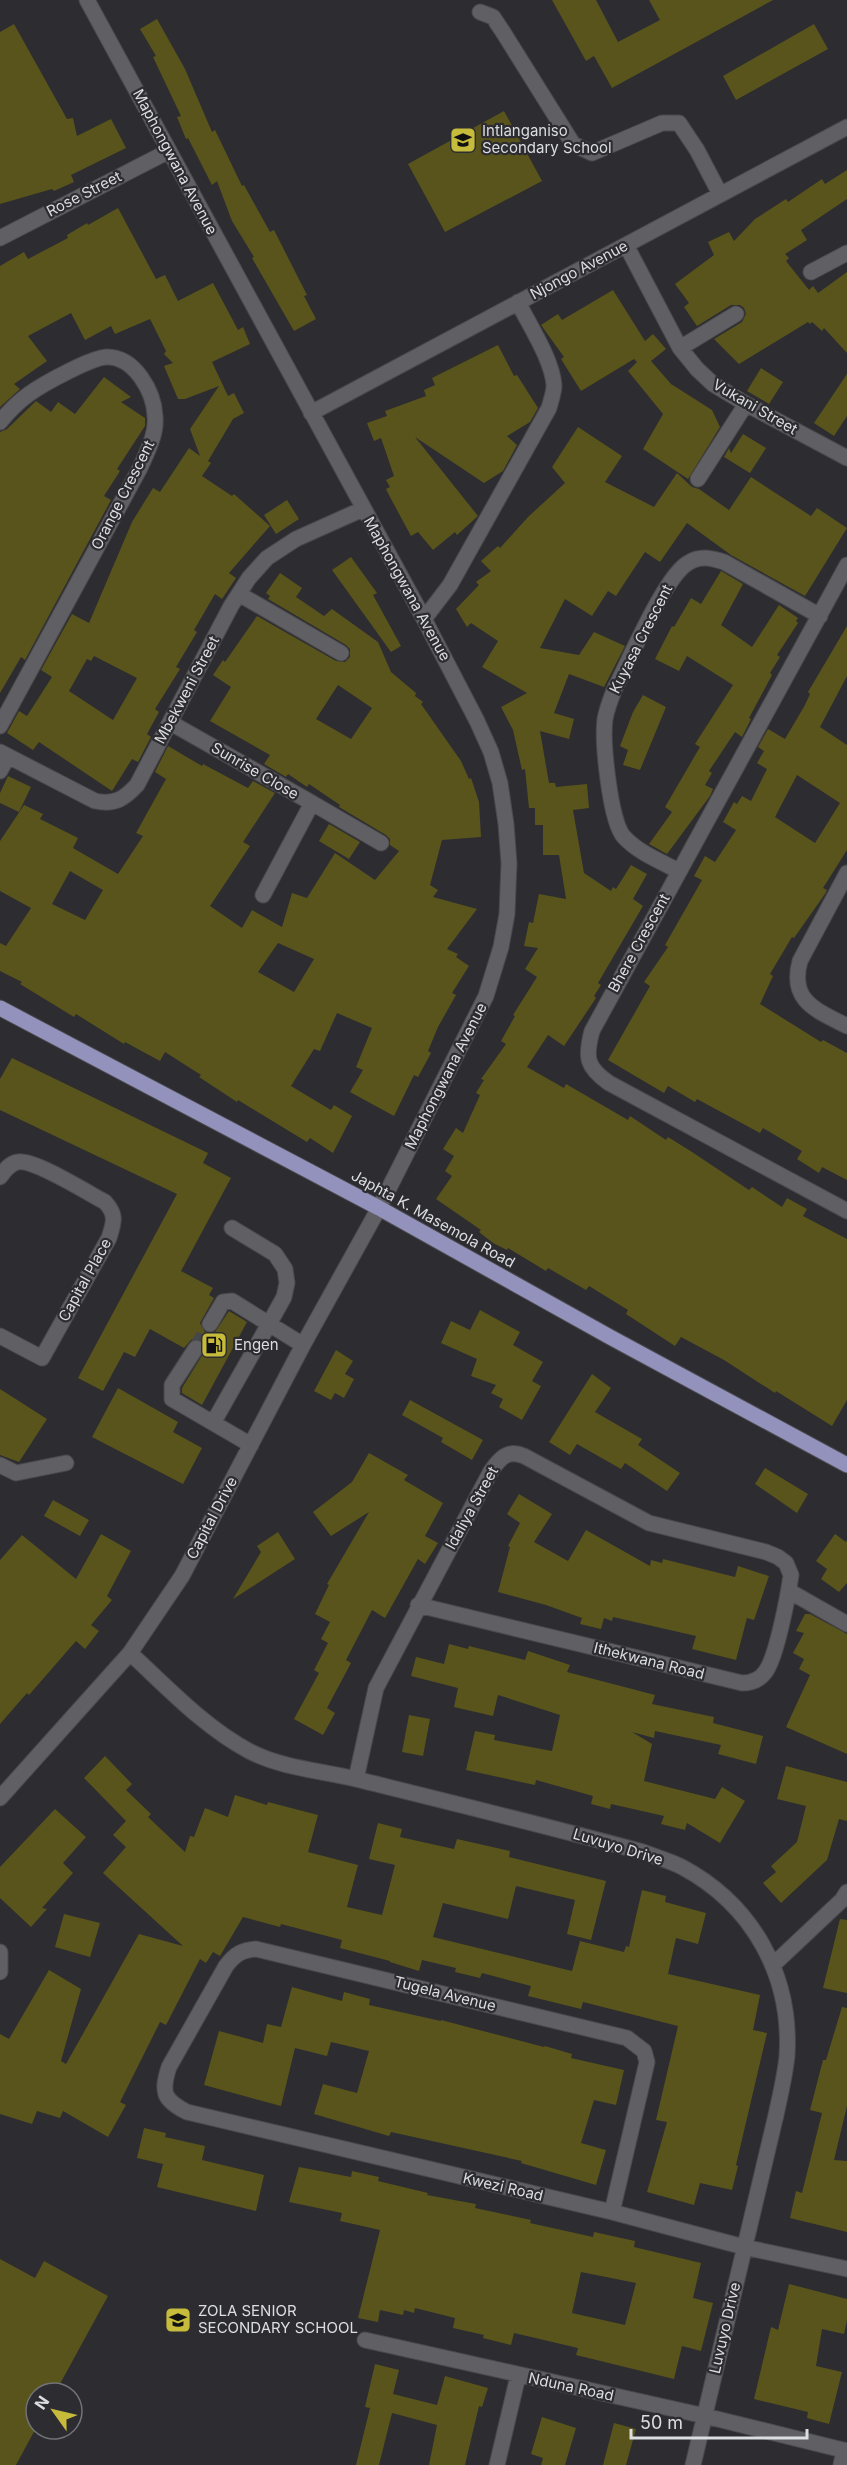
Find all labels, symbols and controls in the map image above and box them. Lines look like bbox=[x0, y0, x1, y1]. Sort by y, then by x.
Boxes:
street label: Maphongwana Avenue bbox=[129, 86, 222, 238]
place label: Intlanganiso Secondary School bbox=[482, 121, 612, 157]
school or university icon: Intlanganiso Secondary School bbox=[448, 125, 478, 155]
street label: Rose Street bbox=[43, 167, 125, 221]
street label: Njongo Avenue bbox=[527, 236, 631, 303]
street label: Vukani Street bbox=[709, 375, 801, 439]
street label: Orange Crescent bbox=[87, 437, 158, 553]
street label: Maphongwana Avenue bbox=[360, 513, 455, 664]
street label: Kuyasa Crescent bbox=[605, 581, 676, 696]
street label: Mbekweni Street bbox=[150, 632, 223, 747]
street label: Sunrise Close bbox=[208, 738, 302, 803]
street label: Bhere Crescent bbox=[604, 890, 674, 995]
street label: Maphongwana Avenue bbox=[400, 999, 491, 1152]
street label: Japhta K. Masemola Road bbox=[348, 1166, 519, 1272]
street label: Capital Place bbox=[54, 1235, 115, 1325]
fuel station icon: Engen bbox=[199, 1330, 229, 1360]
place label: Engen bbox=[234, 1335, 279, 1354]
street label: Idaliya Street bbox=[441, 1463, 502, 1553]
street label: Capital Drive bbox=[182, 1473, 241, 1562]
street label: Ithekwana Road bbox=[592, 1638, 706, 1683]
street label: Luvuyo Drive bbox=[571, 1824, 666, 1869]
street label: Tugela Avenue bbox=[392, 1972, 498, 2015]
street label: Kwezi Road bbox=[461, 2168, 545, 2205]
street label: Luvuyo Drive bbox=[705, 2280, 744, 2375]
place label: ZOLA SENIOR SECONDARY SCHOOL bbox=[198, 2301, 358, 2337]
school or university icon: ZOLA SENIOR SECONDARY SCHOOL bbox=[163, 2305, 193, 2335]
street label: Nduna Road bbox=[527, 2368, 616, 2405]
north arrow bbox=[24, 2381, 84, 2441]
text: N bbox=[30, 2392, 53, 2413]
scale bar bbox=[631, 2402, 806, 2440]
text: 50 m bbox=[640, 2412, 683, 2433]

